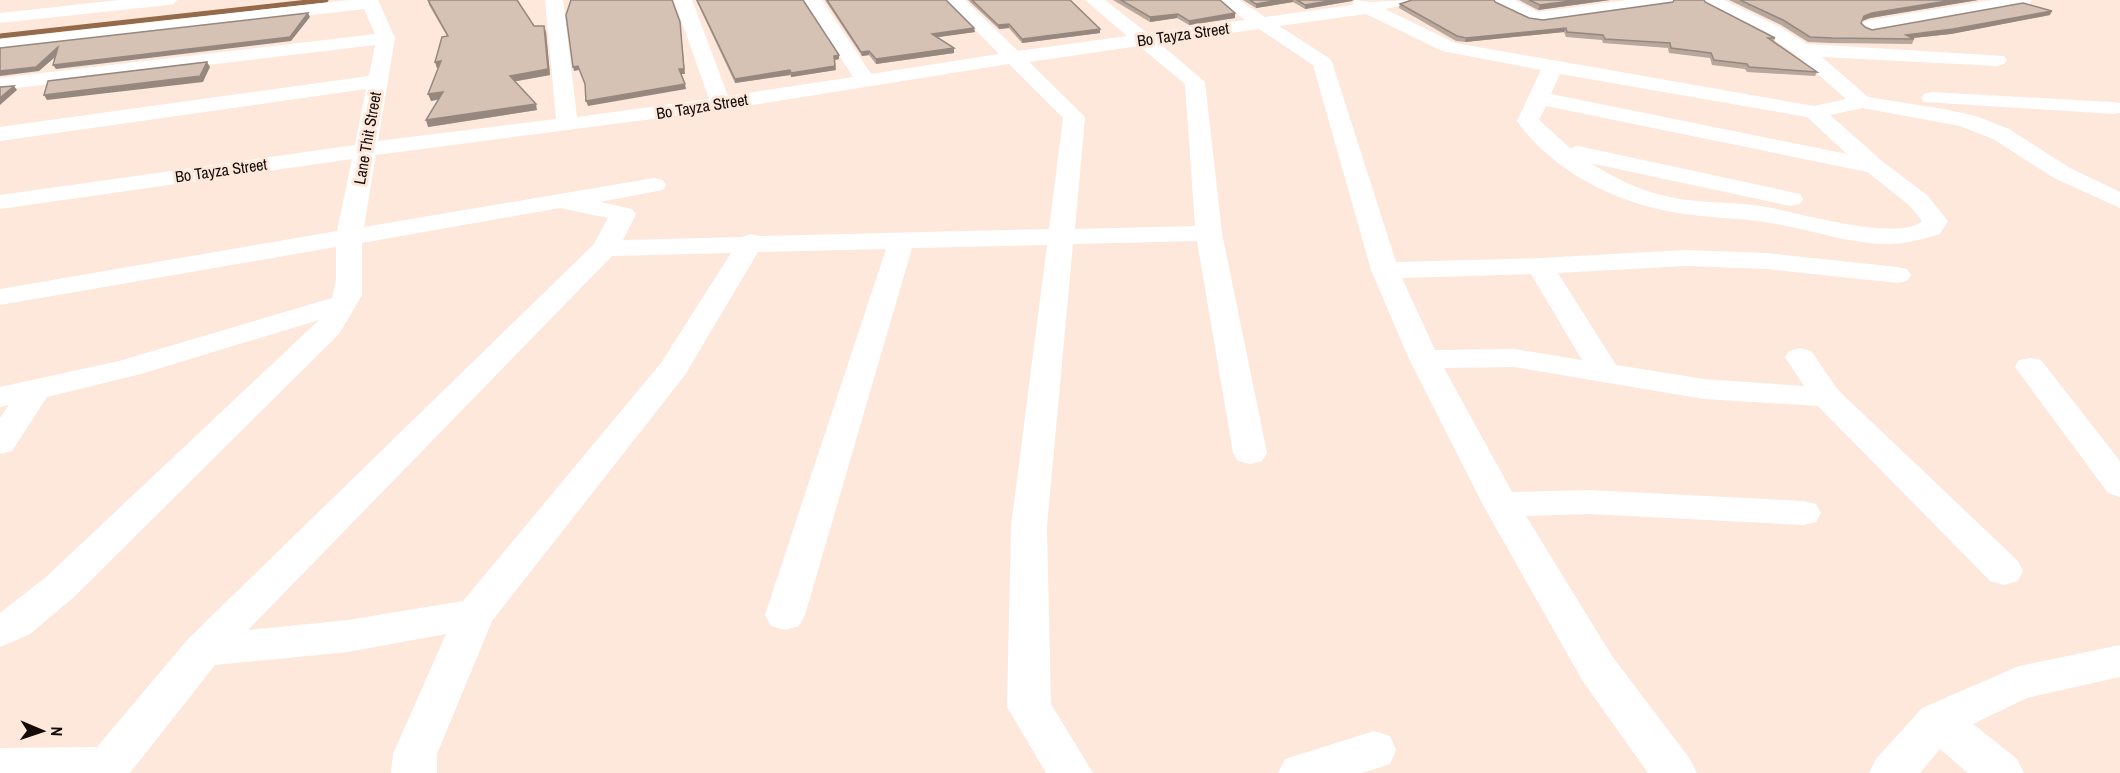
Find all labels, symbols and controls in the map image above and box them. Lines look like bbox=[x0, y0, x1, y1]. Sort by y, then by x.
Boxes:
street label: Bo Tayza Street bbox=[1136, 17, 1231, 51]
street label: Bo Tayza Street bbox=[655, 88, 750, 124]
street label: Lane Thit Street bbox=[348, 90, 386, 186]
street label: Bo Tayza Street bbox=[174, 153, 269, 187]
north arrow bbox=[12, 701, 72, 761]
text: N bbox=[46, 726, 68, 737]

